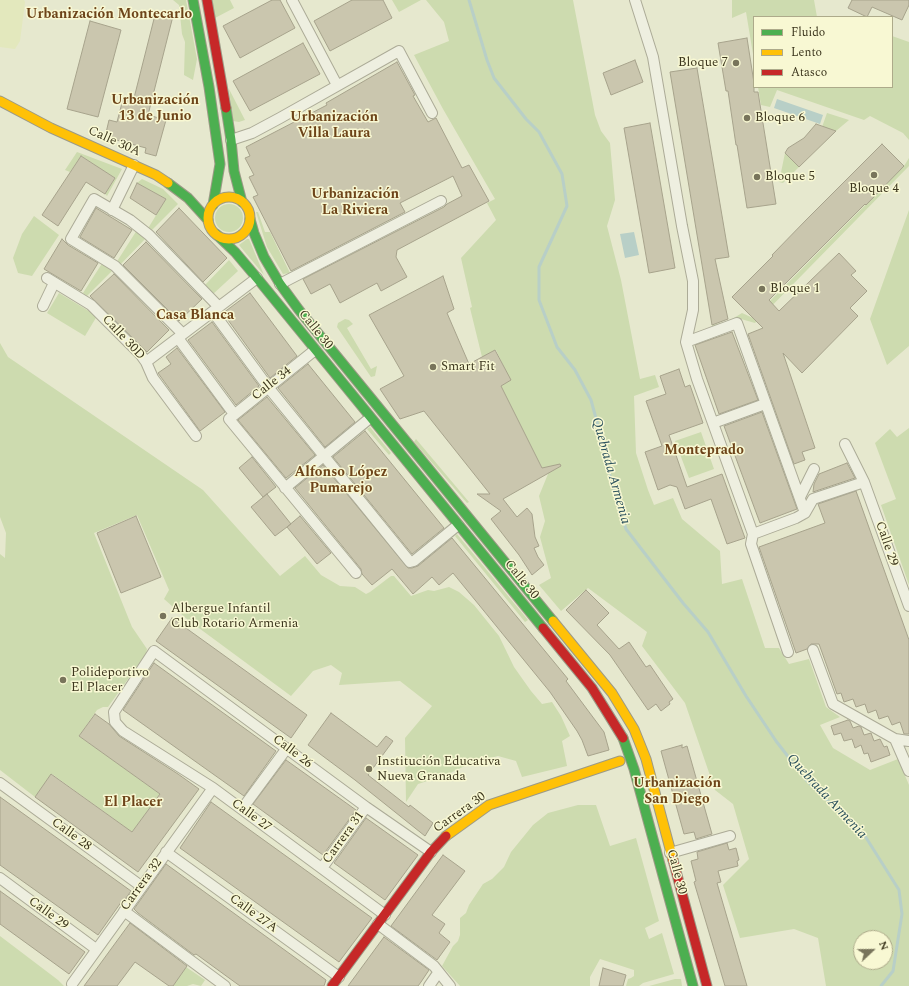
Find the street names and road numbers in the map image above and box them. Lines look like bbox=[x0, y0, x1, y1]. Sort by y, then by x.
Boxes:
street label: Calle 30A bbox=[85, 124, 143, 160]
street label: Calle 30 bbox=[294, 307, 336, 353]
street label: Calle 30D bbox=[98, 312, 148, 364]
street label: Calle 34 bbox=[249, 364, 295, 404]
street label: Calle 29 bbox=[871, 520, 901, 568]
street label: Calle 30 bbox=[500, 557, 542, 603]
street label: Calle 26 bbox=[269, 732, 315, 772]
street label: Carrera 30 bbox=[431, 789, 489, 837]
street label: Calle 27 bbox=[228, 796, 274, 836]
street label: Carrera 31 bbox=[320, 809, 368, 867]
street label: Calle 28 bbox=[48, 815, 94, 855]
street label: Calle 30 bbox=[663, 848, 689, 896]
street label: Carrera 32 bbox=[118, 856, 166, 914]
street label: Calle 27A bbox=[226, 891, 280, 937]
street label: Calle 29 bbox=[25, 894, 71, 934]

